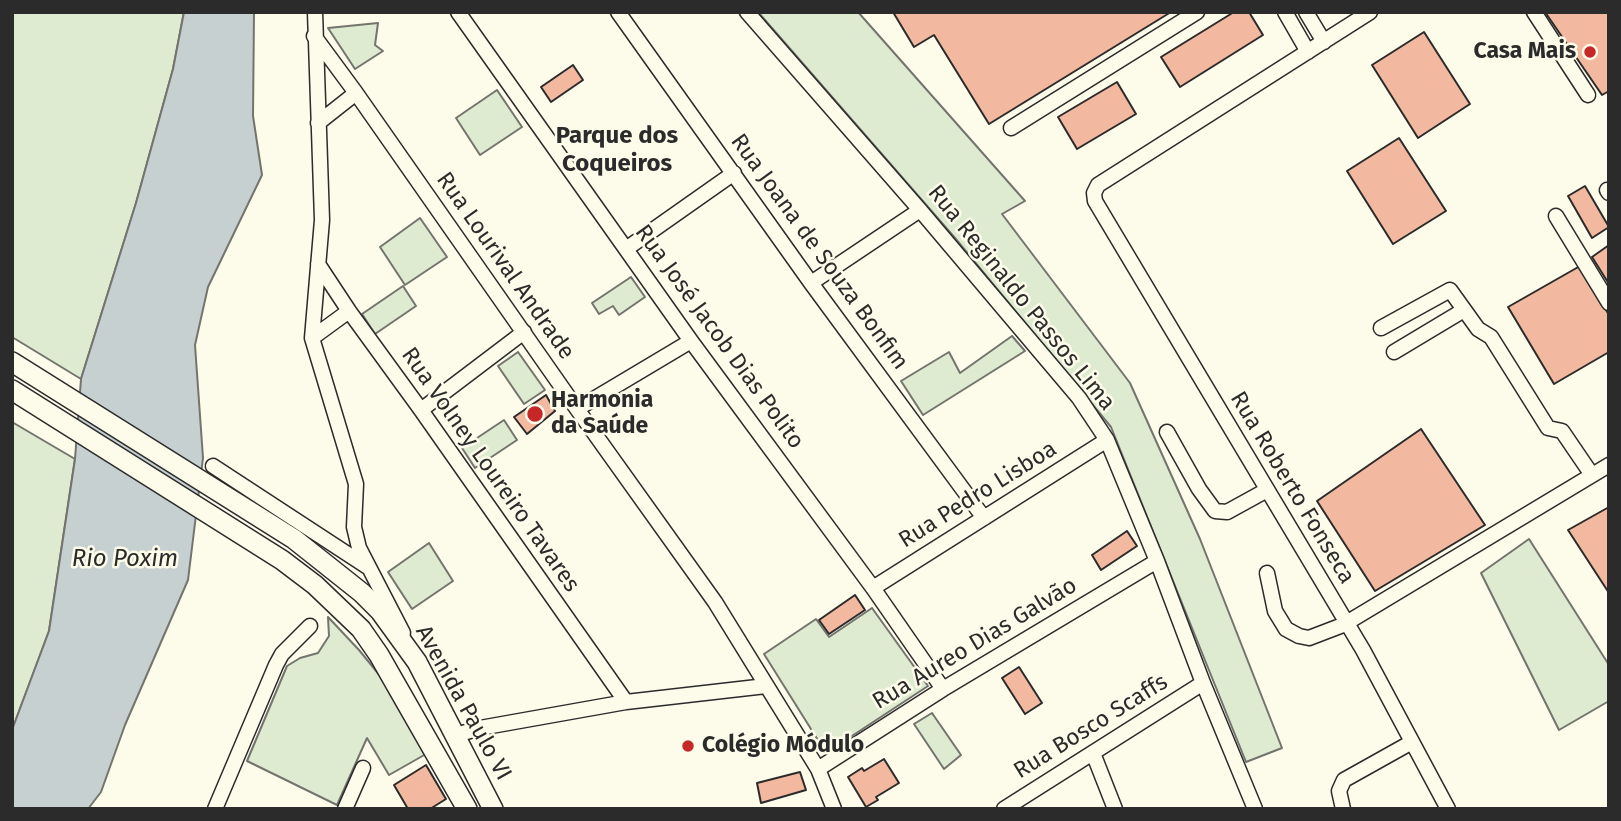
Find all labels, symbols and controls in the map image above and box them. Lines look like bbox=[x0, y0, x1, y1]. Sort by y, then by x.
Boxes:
place label: Casa Mais bbox=[1473, 38, 1576, 66]
marker: Casa Mais bbox=[1582, 44, 1598, 60]
district label: Parque dos Coqueiros bbox=[556, 122, 678, 178]
street label: Rua Joana de Souza Bonfim bbox=[724, 129, 914, 375]
street label: Rua Lourival Andrade bbox=[430, 167, 580, 365]
street label: Rua Reginaldo Passos Lima bbox=[921, 180, 1121, 416]
street label: Rua José Jacob Dias Polito bbox=[628, 220, 810, 454]
street label: Rua Volney Loureiro Tavares bbox=[395, 342, 585, 598]
place label: Harmonia da Saúde bbox=[551, 387, 653, 441]
street label: Rua Roberto Fonseca bbox=[1224, 387, 1360, 589]
marker: Harmonia da Saúde bbox=[525, 404, 545, 424]
street label: Rua Pedro Lisboa bbox=[894, 435, 1062, 555]
water label: Rio Poxim bbox=[72, 545, 178, 573]
street label: Rua Aureo Dias Galvão bbox=[868, 572, 1082, 716]
street label: Avenida Paulo VI bbox=[409, 621, 517, 785]
street label: Rua Bosco Scaffs bbox=[1009, 669, 1173, 785]
place label: Colégio Módulo bbox=[702, 732, 864, 760]
marker: Colégio Módulo bbox=[680, 738, 696, 754]

